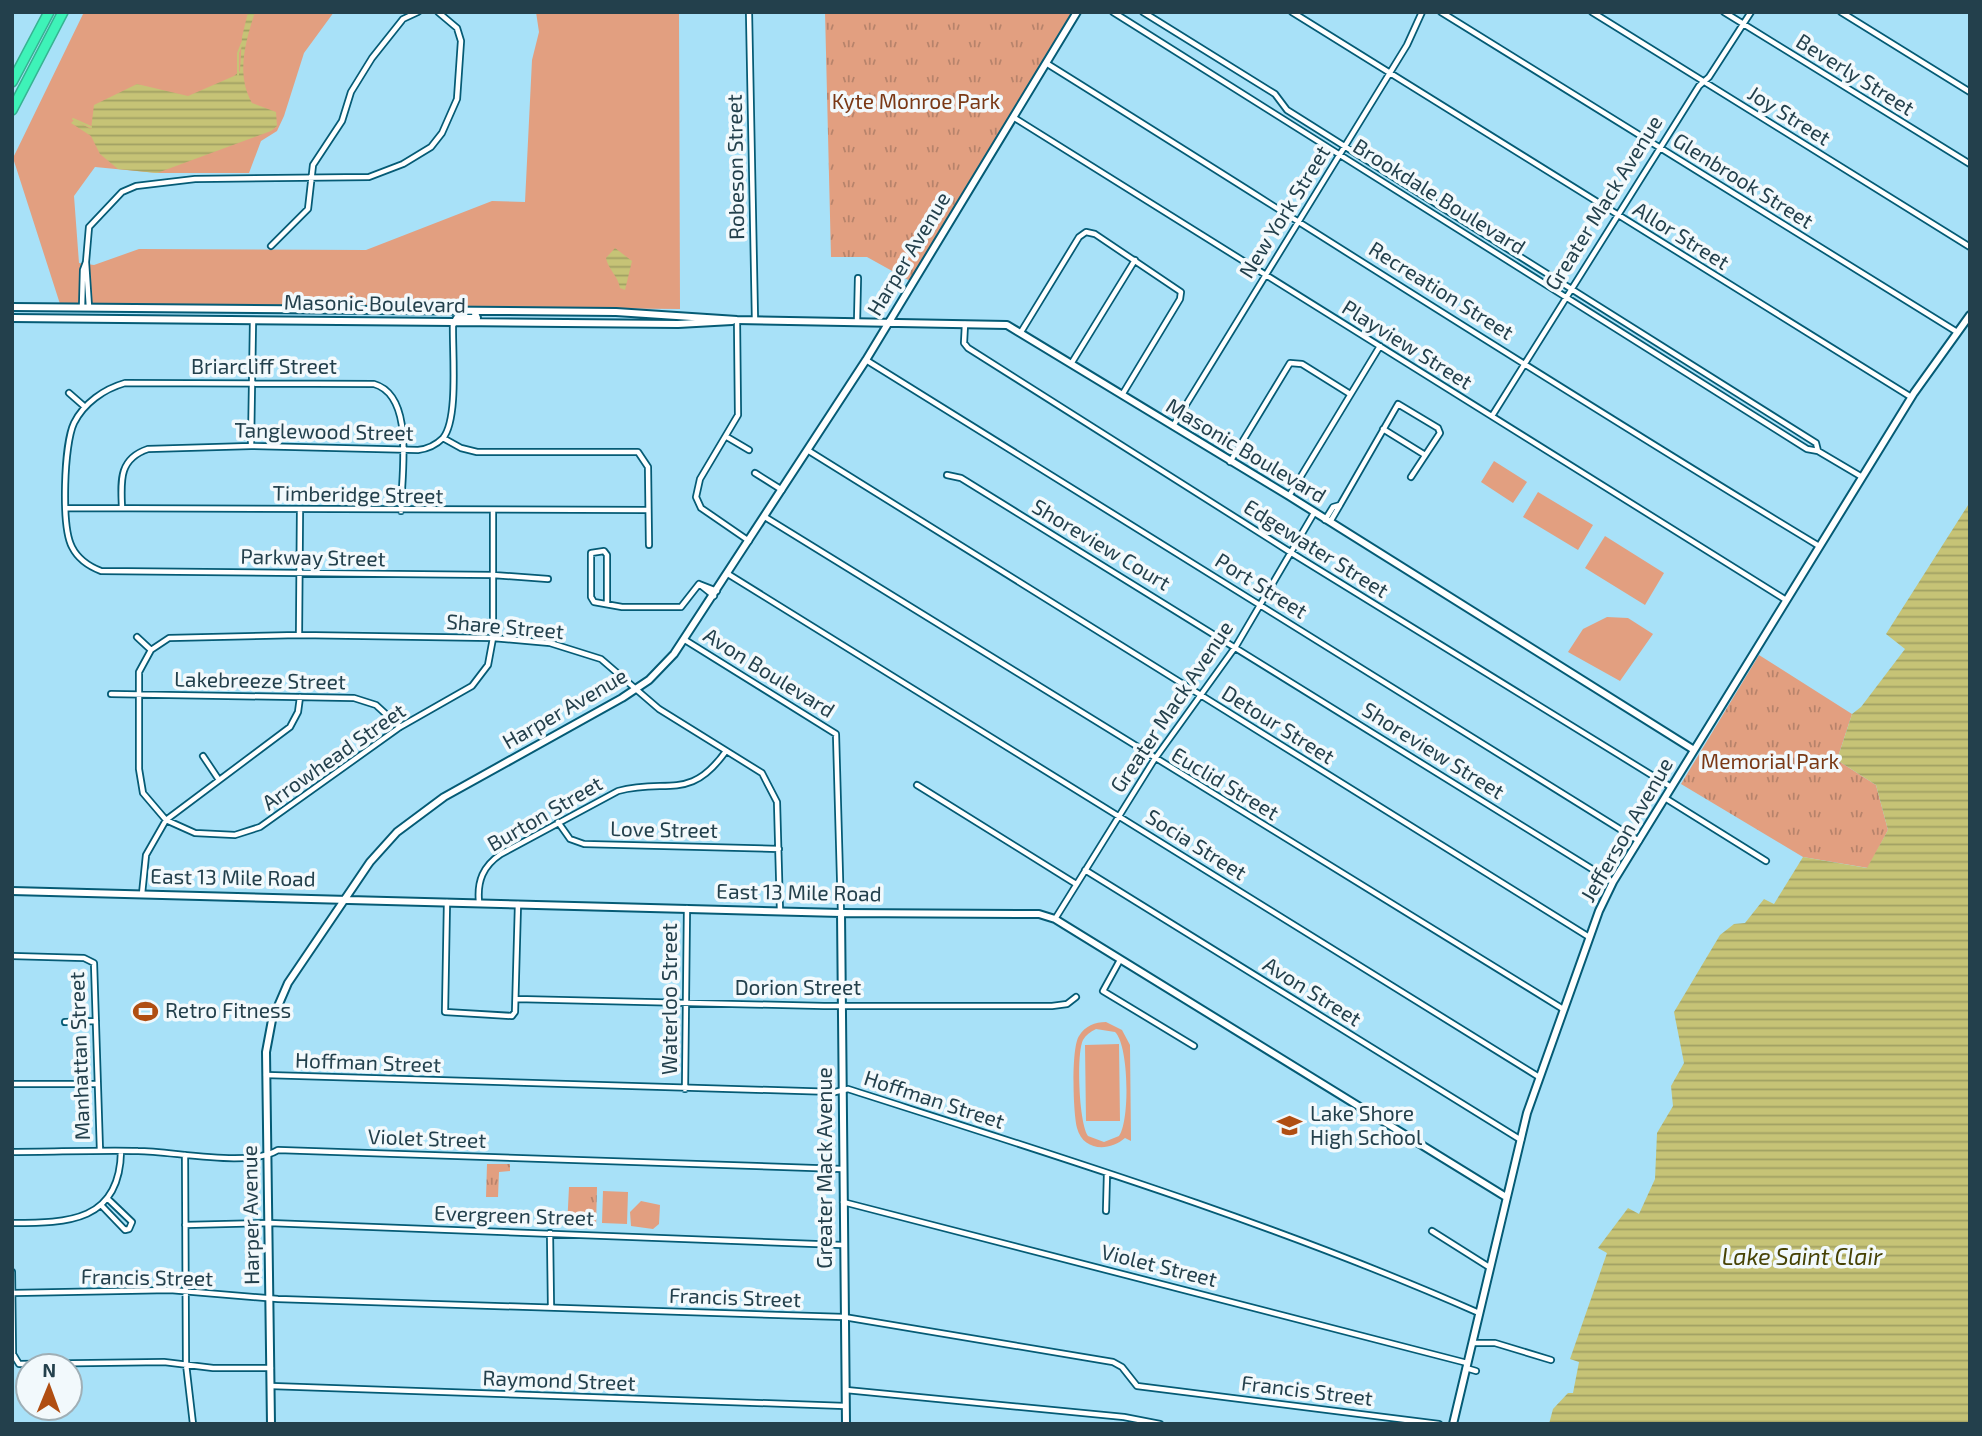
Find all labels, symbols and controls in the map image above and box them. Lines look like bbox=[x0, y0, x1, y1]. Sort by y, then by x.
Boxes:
street label: Beverly Street bbox=[1792, 28, 1919, 120]
street label: Joy Street bbox=[1744, 80, 1836, 150]
park label: Kyte Monroe Park bbox=[832, 88, 1001, 113]
street label: Robeson Street bbox=[721, 94, 748, 240]
street label: Greater Mack Avenue bbox=[1539, 110, 1667, 294]
street label: Glenbrook Street bbox=[1669, 127, 1818, 233]
street label: Brookdale Boulevard bbox=[1349, 133, 1531, 259]
street label: New York Street bbox=[1233, 140, 1334, 282]
street label: Harper Avenue bbox=[861, 187, 954, 320]
street label: Allor Street bbox=[1629, 195, 1734, 274]
street label: Recreation Street bbox=[1365, 235, 1519, 344]
street label: Masonic Boulevard bbox=[284, 288, 466, 317]
street label: Playview Street bbox=[1338, 294, 1478, 394]
street label: Briarcliff Street bbox=[191, 353, 337, 378]
street label: Masonic Boulevard bbox=[1162, 392, 1331, 507]
street label: Tanglewood Street bbox=[234, 416, 414, 445]
street label: Timberidge Street bbox=[272, 480, 444, 507]
street label: Shoreview Court bbox=[1028, 493, 1175, 595]
street label: Edgewater Street bbox=[1240, 493, 1394, 602]
street label: Parkway Street bbox=[240, 543, 386, 570]
street label: Port Street bbox=[1211, 547, 1312, 623]
street label: Share Street bbox=[445, 608, 565, 643]
street label: Greater Mack Avenue bbox=[1104, 616, 1237, 797]
street label: Avon Boulevard bbox=[700, 621, 840, 722]
street label: Harper Avenue bbox=[497, 662, 631, 754]
street label: Lakebreeze Street bbox=[174, 666, 346, 693]
street label: Detour Street bbox=[1218, 679, 1340, 768]
street label: Shoreview Street bbox=[1358, 696, 1509, 803]
street label: Arrowhead Street bbox=[257, 697, 409, 814]
street label: Euclid Street bbox=[1168, 741, 1284, 824]
park label: Memorial Park bbox=[1701, 748, 1840, 773]
street label: Jefferson Avenue bbox=[1574, 753, 1677, 906]
street label: Burton Street bbox=[482, 770, 606, 856]
street label: Socia Street bbox=[1142, 803, 1252, 884]
street label: Love Street bbox=[610, 815, 718, 842]
street label: East 13 Mile Road bbox=[150, 863, 316, 890]
street label: East 13 Mile Road bbox=[716, 878, 882, 905]
street label: Waterloo Street bbox=[656, 923, 681, 1075]
street label: Avon Street bbox=[1259, 951, 1366, 1031]
street label: Manhattan Street bbox=[63, 971, 94, 1141]
street label: Dorion Street bbox=[735, 974, 861, 999]
sports icon: Retro Fitness bbox=[131, 997, 159, 1025]
place label: Retro Fitness bbox=[165, 997, 291, 1022]
street label: Hoffman Street bbox=[295, 1046, 441, 1077]
street label: Hoffman Street bbox=[861, 1064, 1008, 1133]
street label: Greater Mack Avenue bbox=[811, 1067, 836, 1269]
place label: Lake Shore High School bbox=[1310, 1100, 1423, 1149]
school or university icon: Lake Shore High School bbox=[1276, 1112, 1304, 1140]
street label: Violet Street bbox=[367, 1123, 487, 1152]
street label: Harper Avenue bbox=[236, 1145, 263, 1285]
street label: Evergreen Street bbox=[434, 1199, 594, 1230]
street label: Violet Street bbox=[1099, 1238, 1220, 1291]
water label: Lake Saint Clair bbox=[1722, 1242, 1883, 1270]
street label: Francis Street bbox=[81, 1263, 213, 1290]
street label: Francis Street bbox=[669, 1282, 802, 1311]
north arrow bbox=[14, 1352, 84, 1422]
text: N bbox=[42, 1358, 56, 1381]
street label: Raymond Street bbox=[482, 1364, 636, 1395]
street label: Francis Street bbox=[1240, 1369, 1374, 1410]

